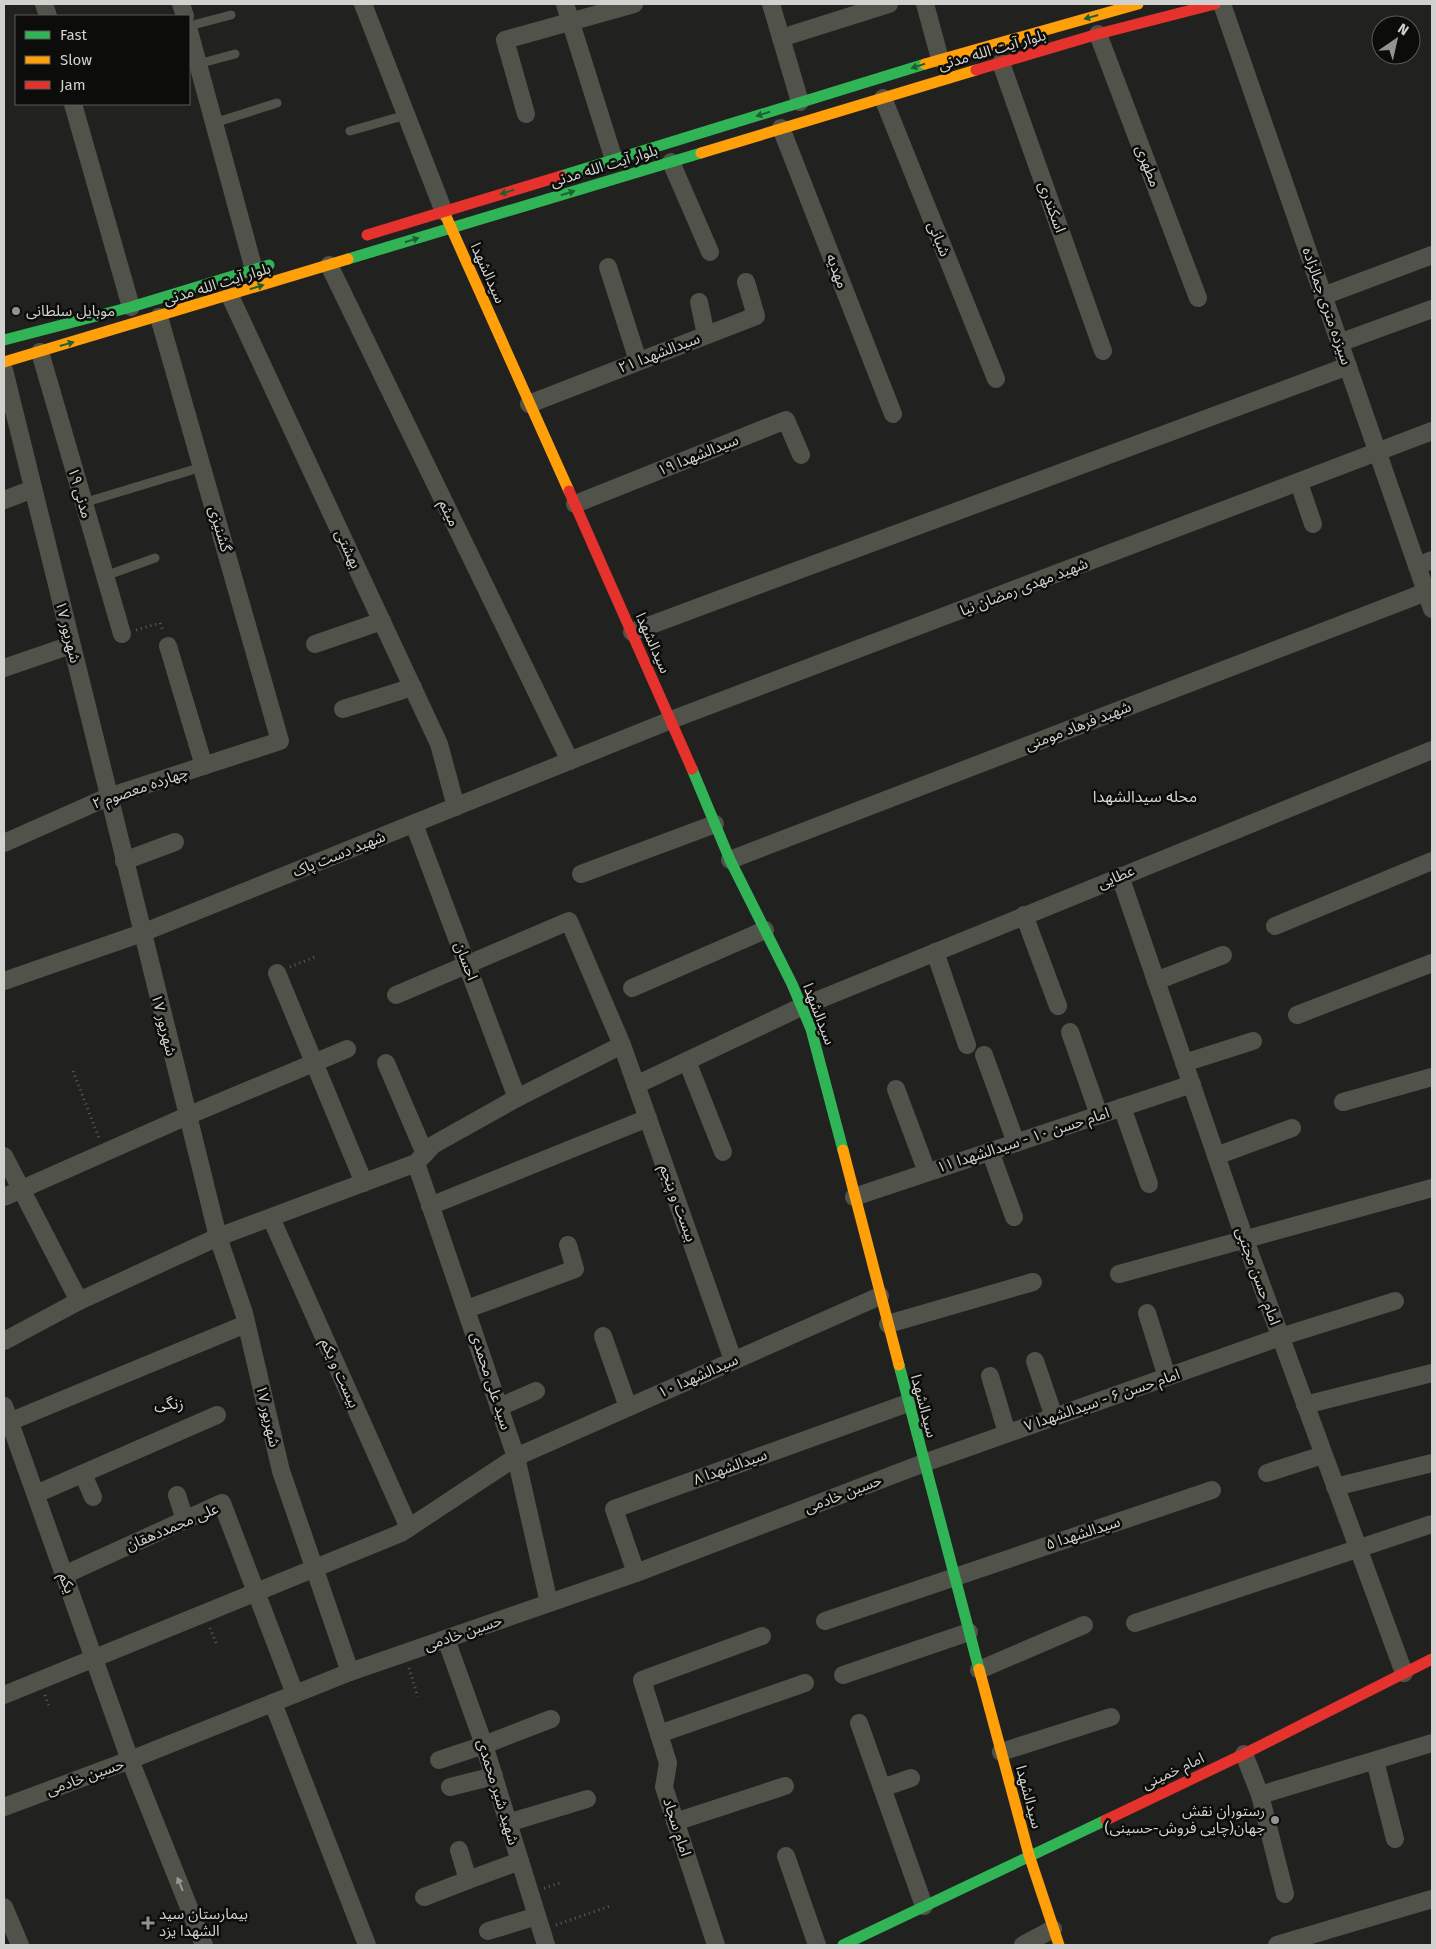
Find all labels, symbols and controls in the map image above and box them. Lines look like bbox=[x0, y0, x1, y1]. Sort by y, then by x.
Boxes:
one-way arrow bbox=[1084, 13, 1099, 21]
legend bbox=[15, 15, 190, 105]
north arrow bbox=[1371, 15, 1421, 65]
text: N bbox=[1394, 20, 1412, 39]
text: Fast bbox=[60, 26, 87, 44]
street label: بلوار آیت الله مدنی bbox=[936, 26, 1048, 74]
text: Slow bbox=[60, 51, 92, 69]
one-way arrow bbox=[911, 63, 926, 71]
text: Jam bbox=[60, 76, 86, 94]
one-way arrow bbox=[755, 110, 770, 118]
street label: بلوار آیت الله مدنی bbox=[548, 141, 660, 191]
street label: مطهری bbox=[1132, 142, 1164, 190]
street label: اسکندری bbox=[1034, 179, 1070, 235]
one-way arrow bbox=[560, 188, 575, 196]
one-way arrow bbox=[500, 189, 515, 197]
street label: شبانی bbox=[924, 219, 954, 259]
one-way arrow bbox=[405, 235, 420, 243]
street label: سیدالشهدا bbox=[467, 240, 509, 306]
street label: سیزده متری جمالزاده bbox=[1298, 245, 1356, 367]
street label: مهدیه bbox=[822, 251, 852, 291]
street label: بلوار آیت الله مدنی bbox=[161, 259, 273, 309]
one-way arrow bbox=[249, 283, 264, 291]
place label: موبایل سلطانی bbox=[26, 302, 115, 320]
marker: موبایل سلطانی bbox=[10, 305, 22, 317]
street label: سیدالشهدا ۲۱ bbox=[616, 329, 703, 377]
one-way arrow bbox=[60, 339, 75, 347]
street label: سیدالشهدا ۱۹ bbox=[655, 430, 741, 479]
street label: مدنی ۱۹ bbox=[64, 465, 96, 521]
street label: میثم bbox=[433, 497, 463, 530]
street label: گشنیزی bbox=[205, 504, 235, 555]
street label: بهشتی bbox=[331, 527, 365, 571]
street label: شهید مهدی رمضان نیا bbox=[958, 554, 1091, 620]
street label: ۱۷ شهریور bbox=[52, 599, 84, 665]
street label: سیدالشهدا bbox=[632, 610, 674, 676]
street label: شهید فرهاد مومنی bbox=[1022, 697, 1134, 754]
street label: چهارده معصوم ۲ bbox=[90, 763, 191, 815]
district label: محله سیدالشهدا bbox=[1093, 787, 1197, 806]
street label: شهید دست پاک bbox=[290, 827, 389, 882]
street label: عطایی bbox=[1095, 861, 1137, 892]
street label: احسان bbox=[450, 939, 482, 983]
street label: سیدالشهدا bbox=[799, 981, 839, 1048]
street label: ۱۷ شهریور bbox=[148, 992, 180, 1058]
street label: امام حسن ۱۰ - سیدالشهدا ۱۱ bbox=[934, 1104, 1112, 1178]
street label: بیست و پنجم bbox=[654, 1162, 700, 1245]
street label: امام حسن مجتبی bbox=[1230, 1225, 1284, 1328]
street label: سید علی محمدی bbox=[467, 1330, 515, 1432]
street label: بیست و یکم bbox=[315, 1336, 363, 1411]
street label: سیدالشهدا ۱۰ bbox=[655, 1350, 741, 1402]
street label: امام حسن ۶ - سیدالشهدا ۷ bbox=[1022, 1365, 1183, 1437]
street label: سیدالشهدا bbox=[907, 1372, 941, 1440]
street label: ۱۷ شهریور bbox=[252, 1383, 284, 1449]
district label: زنگی bbox=[154, 1394, 184, 1413]
street label: سیدالشهدا ۸ bbox=[691, 1445, 770, 1489]
street label: حسین خادمی bbox=[802, 1471, 884, 1517]
street label: علی محمددهقان bbox=[123, 1499, 221, 1555]
street label: سیدالشهدا ۵ bbox=[1043, 1512, 1123, 1554]
street label: یکم bbox=[53, 1570, 79, 1596]
street label: حسین خادمی bbox=[422, 1611, 505, 1655]
street label: شهید شیر محمدی bbox=[473, 1737, 523, 1847]
street label: امام خمینی bbox=[1139, 1749, 1208, 1795]
street label: حسین خادمی bbox=[44, 1755, 126, 1799]
street label: سیدالشهدا bbox=[1012, 1763, 1046, 1831]
street label: امام سجاد bbox=[657, 1796, 695, 1859]
place label: رستوران نقش جهان(چایی فروش-حسینی) bbox=[1105, 1802, 1265, 1838]
marker: رستوران نقش جهان(چایی فروش-حسینی) bbox=[1269, 1814, 1281, 1826]
one-way arrow bbox=[175, 1877, 183, 1891]
place label: بیمارستان سید الشهدا یزد bbox=[159, 1905, 248, 1940]
marker: بیمارستان سید الشهدا یزد bbox=[141, 1916, 155, 1930]

